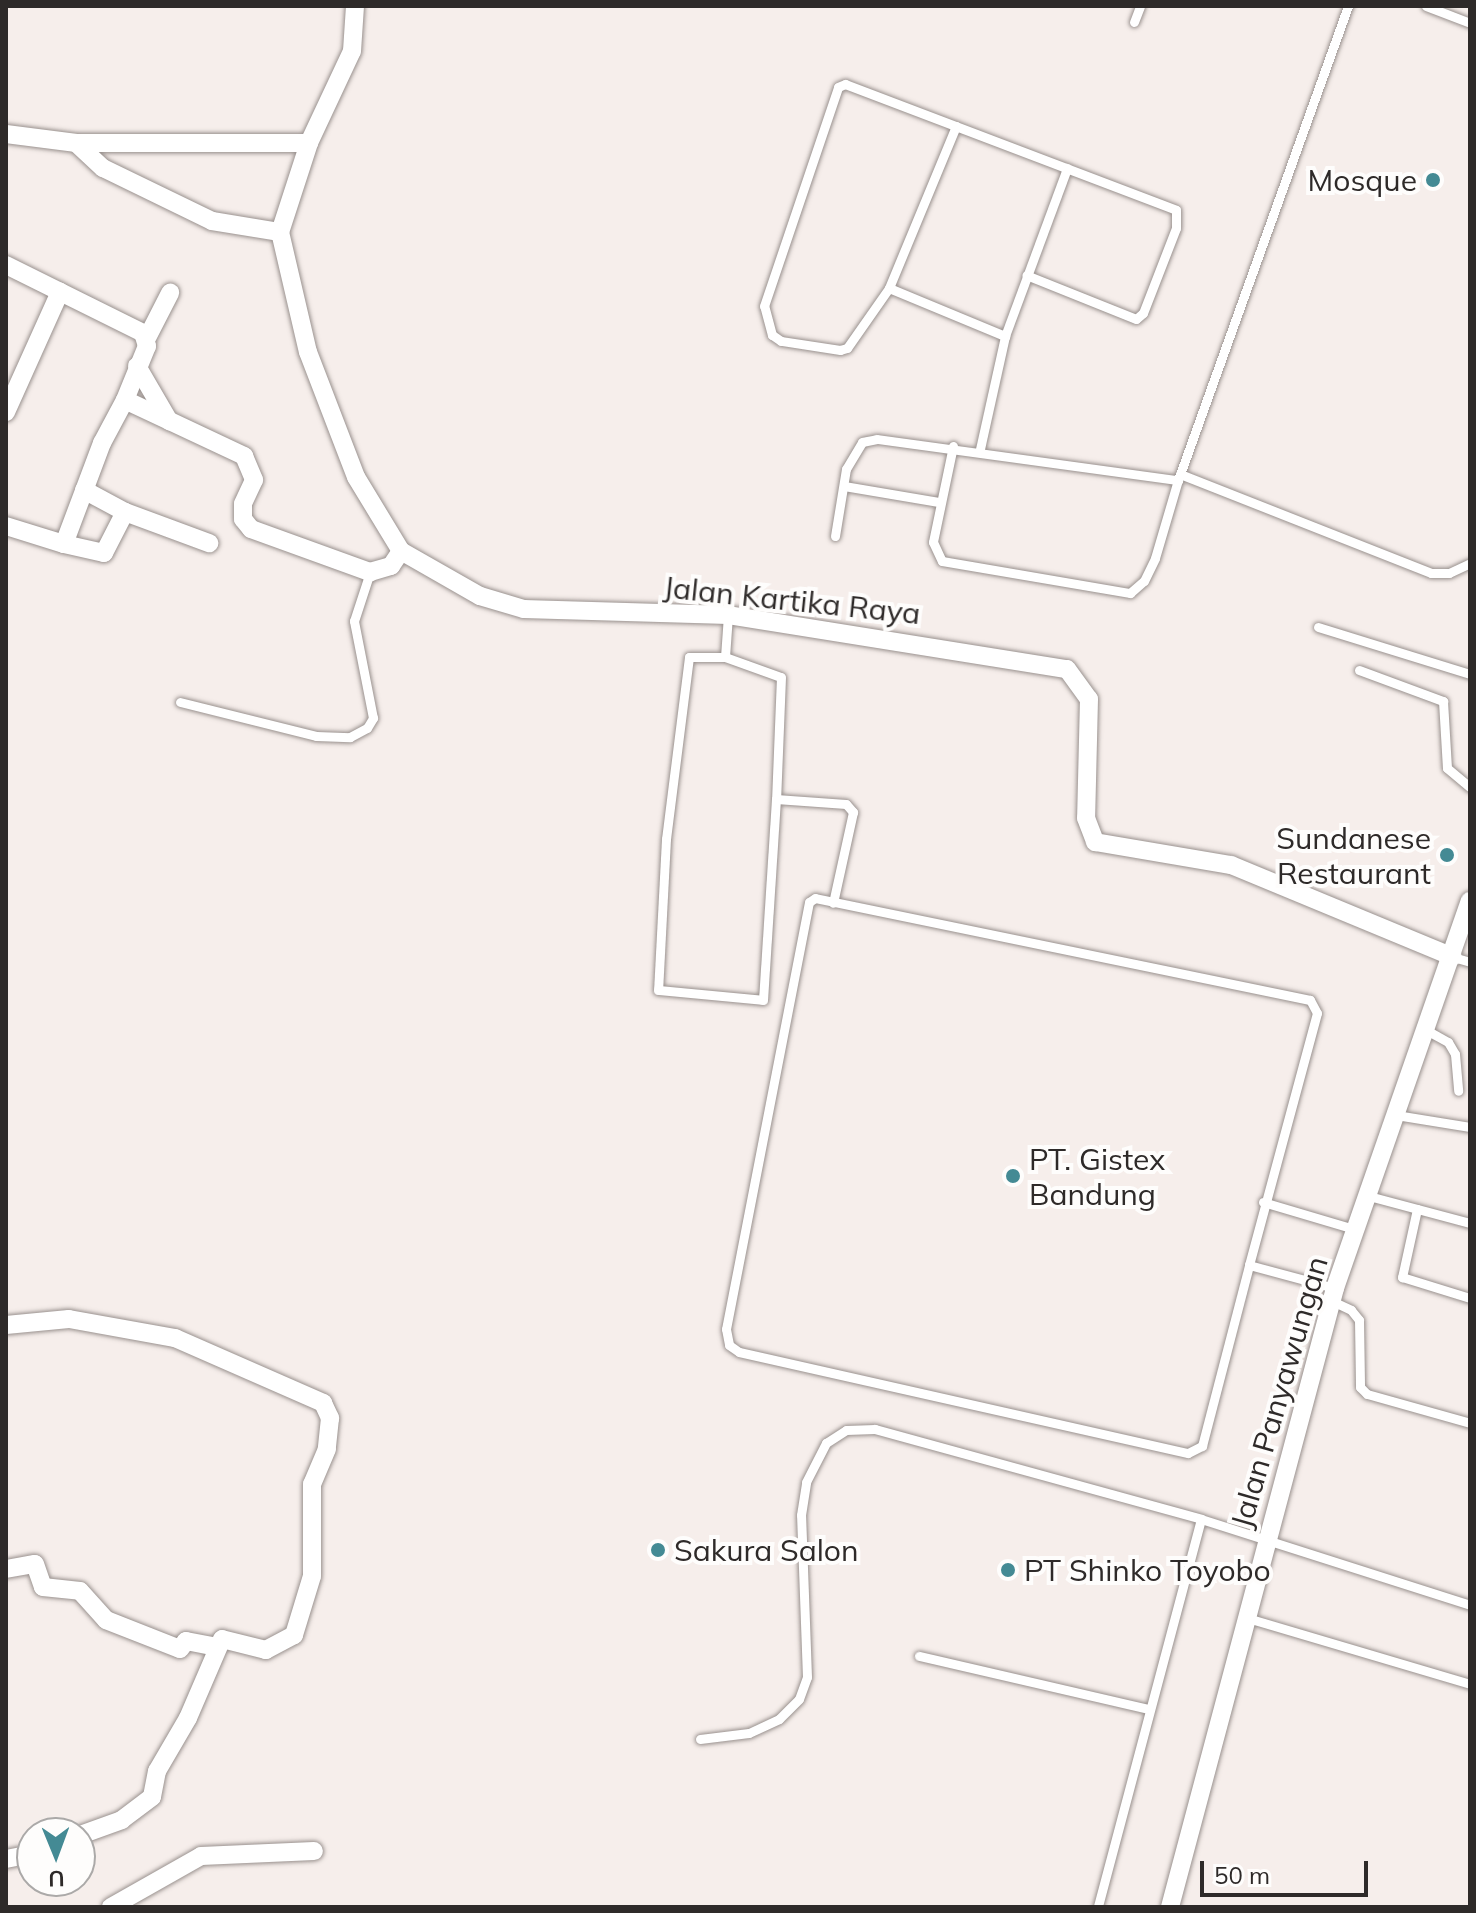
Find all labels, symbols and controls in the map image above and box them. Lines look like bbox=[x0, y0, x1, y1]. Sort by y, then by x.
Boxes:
place label: Mosque bbox=[1308, 162, 1417, 198]
marker: Mosque bbox=[1424, 171, 1442, 189]
street label: Jalan Kartika Raya bbox=[662, 569, 922, 631]
place label: Sundanese Restaurant bbox=[1276, 820, 1431, 890]
marker: Sundanese Restaurant bbox=[1438, 846, 1456, 864]
place label: PT. Gistex Bandung bbox=[1029, 1141, 1165, 1212]
marker: PT. Gistex Bandung bbox=[1004, 1167, 1022, 1185]
street label: Jalan Panyawungan bbox=[1223, 1252, 1335, 1532]
place label: Sakura Salon bbox=[674, 1532, 859, 1568]
marker: Sakura Salon bbox=[649, 1541, 667, 1559]
place label: PT Shinko Toyobo bbox=[1024, 1552, 1271, 1588]
marker: PT Shinko Toyobo bbox=[999, 1561, 1017, 1579]
north arrow bbox=[16, 1817, 96, 1897]
scale bar bbox=[1204, 1845, 1372, 1895]
text: 50 m bbox=[1214, 1860, 1270, 1890]
text: U bbox=[48, 1865, 65, 1893]

